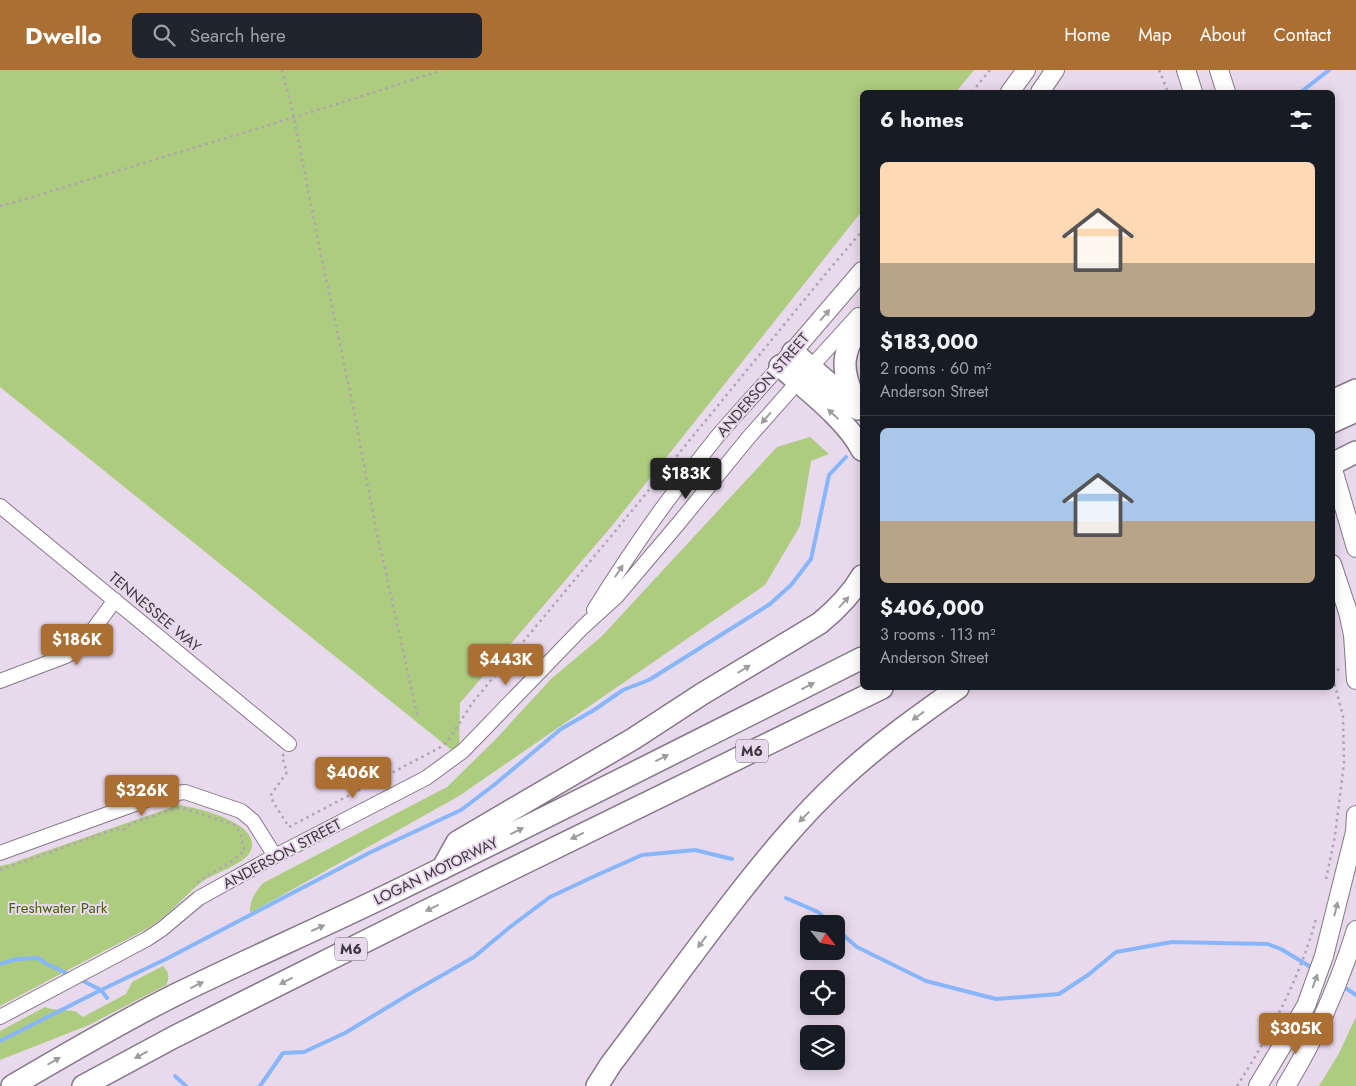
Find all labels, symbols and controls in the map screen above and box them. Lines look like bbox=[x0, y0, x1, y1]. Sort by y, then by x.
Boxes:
search box bbox=[132, 13, 482, 58]
text: Dwello bbox=[25, 18, 102, 53]
icon: search bbox=[150, 21, 178, 49]
text: Search here bbox=[190, 22, 286, 49]
text: Home bbox=[1064, 22, 1110, 48]
text: Map bbox=[1138, 22, 1172, 48]
text: About bbox=[1200, 22, 1245, 48]
text: Contact bbox=[1273, 22, 1331, 48]
text: 6 homes bbox=[880, 105, 964, 135]
icon: filters bbox=[1287, 106, 1315, 134]
icon: home bbox=[1053, 195, 1143, 285]
one-way arrow bbox=[819, 308, 830, 321]
text: $183,000 bbox=[880, 327, 978, 357]
street label: ANDERSON STREET bbox=[712, 328, 814, 442]
text: 2 rooms · 60 m² bbox=[880, 357, 992, 380]
text: Anderson Street bbox=[880, 380, 988, 403]
one-way arrow bbox=[827, 408, 839, 420]
one-way arrow bbox=[760, 412, 771, 425]
pin: $183K bbox=[651, 458, 721, 500]
icon: home bbox=[1053, 460, 1143, 550]
text: $183K bbox=[661, 462, 711, 485]
one-way arrow bbox=[614, 565, 624, 578]
street label: TENNESSEE WAY bbox=[104, 567, 206, 658]
text: $406,000 bbox=[880, 593, 984, 623]
one-way arrow bbox=[838, 596, 850, 608]
text: 3 rooms · 113 m² bbox=[880, 623, 996, 646]
pin: $186K bbox=[42, 624, 112, 666]
text: $186K bbox=[52, 628, 102, 651]
pin: $443K bbox=[471, 644, 541, 686]
text: Anderson Street bbox=[880, 646, 988, 669]
text: $443K bbox=[479, 648, 533, 671]
one-way arrow bbox=[737, 664, 750, 673]
one-way arrow bbox=[801, 682, 815, 690]
one-way arrow bbox=[911, 711, 925, 721]
road number: M6 bbox=[736, 739, 768, 762]
one-way arrow bbox=[655, 754, 670, 762]
pin: $406K bbox=[318, 756, 388, 799]
text: $406K bbox=[326, 761, 380, 784]
pin: $326K bbox=[107, 774, 177, 817]
text: $326K bbox=[116, 779, 168, 802]
one-way arrow bbox=[798, 810, 810, 822]
street label: ANDERSON STREET bbox=[219, 813, 345, 895]
one-way arrow bbox=[510, 827, 524, 835]
street label: LOGAN MOTORWAY bbox=[370, 831, 502, 911]
one-way arrow bbox=[570, 832, 584, 840]
park label: Freshwater Park bbox=[9, 897, 108, 919]
one-way arrow bbox=[1332, 901, 1340, 916]
one-way arrow bbox=[424, 904, 439, 912]
north arrow bbox=[800, 915, 845, 960]
map controls bbox=[800, 915, 845, 1070]
one-way arrow bbox=[311, 924, 325, 932]
one-way arrow bbox=[697, 936, 707, 949]
road number: M6 bbox=[335, 938, 367, 961]
button: locate bbox=[800, 970, 845, 1015]
one-way arrow bbox=[1311, 973, 1319, 988]
one-way arrow bbox=[279, 977, 294, 985]
one-way arrow bbox=[190, 980, 204, 988]
pin: $305K bbox=[1261, 1012, 1331, 1055]
text: $305K bbox=[1270, 1017, 1322, 1040]
button: layers bbox=[800, 1025, 845, 1070]
one-way arrow bbox=[134, 1051, 149, 1059]
one-way arrow bbox=[47, 1057, 60, 1066]

